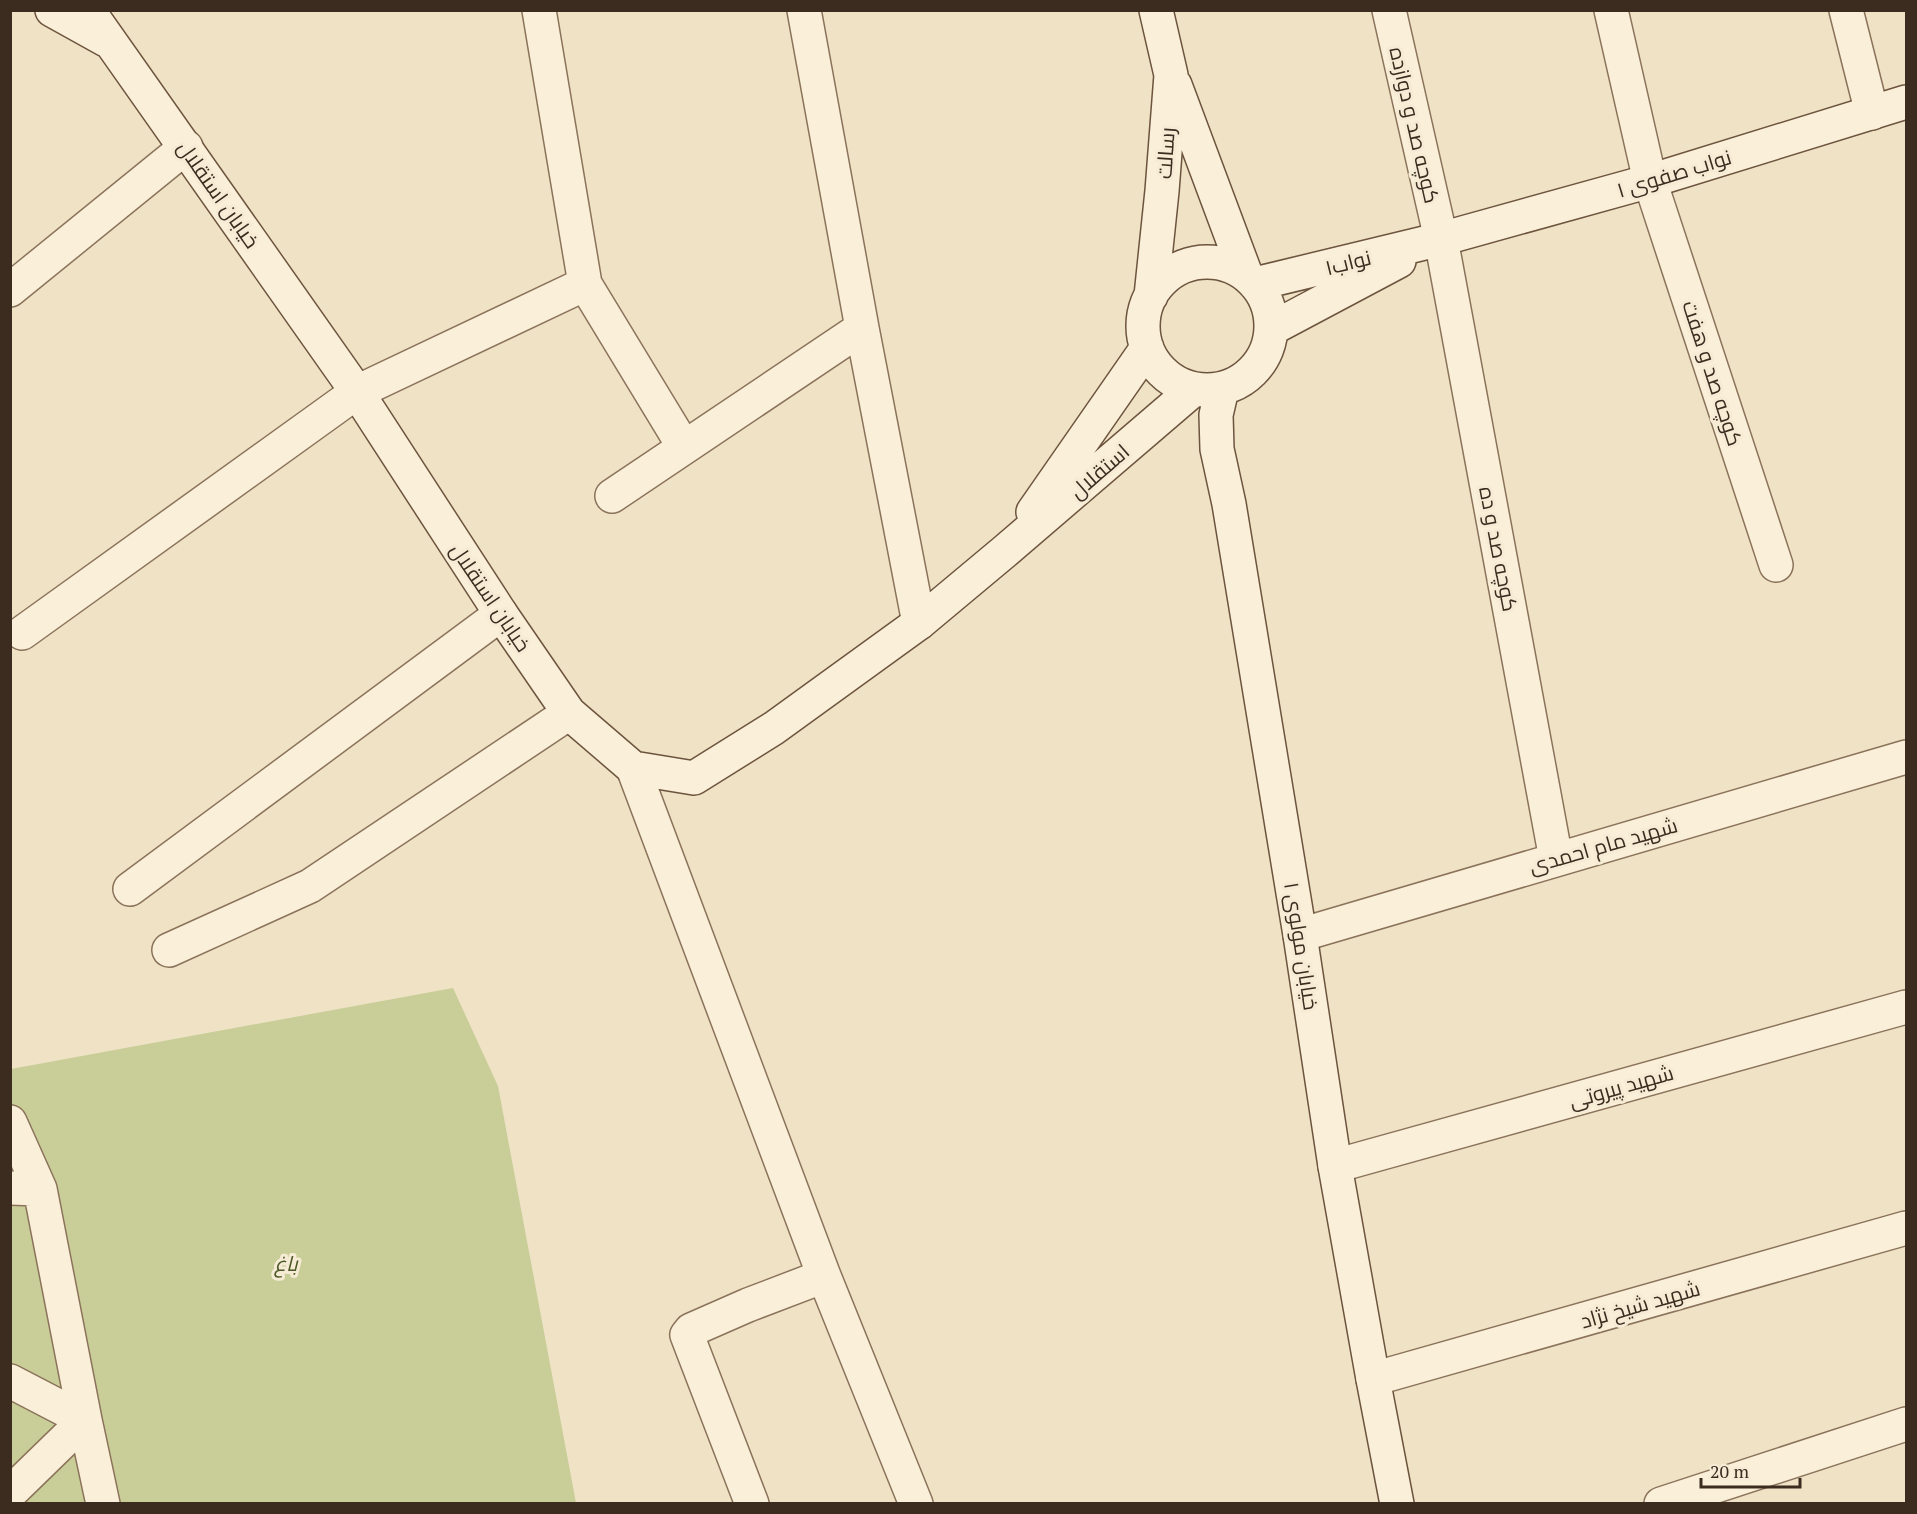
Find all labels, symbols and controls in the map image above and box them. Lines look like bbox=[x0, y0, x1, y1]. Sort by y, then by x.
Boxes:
street label: کوچه صد و دوازده bbox=[1382, 44, 1447, 206]
street label: رسالت bbox=[1149, 126, 1181, 180]
street label: خیابان استقلال bbox=[172, 135, 266, 253]
street label: نواب صفوی ۱ bbox=[1613, 142, 1735, 204]
street label: نواب۱ bbox=[1322, 243, 1374, 281]
street label: کوچه صد و هفت bbox=[1675, 297, 1750, 450]
street label: استقلال bbox=[1063, 437, 1135, 505]
street label: کوچه صد و ده bbox=[1472, 484, 1525, 614]
street label: خیابان استقلال bbox=[444, 537, 538, 657]
street label: شهید مام احمدی bbox=[1526, 810, 1681, 881]
street label: خیابان مولوی ۱ bbox=[1278, 880, 1326, 1012]
street label: شهید پیروتی bbox=[1566, 1058, 1677, 1115]
park label: باغ bbox=[273, 1249, 299, 1278]
street label: شهید شیخ نژاد bbox=[1577, 1274, 1703, 1335]
scale bar bbox=[1701, 1451, 1800, 1489]
text: 20 m bbox=[1710, 1459, 1750, 1483]

